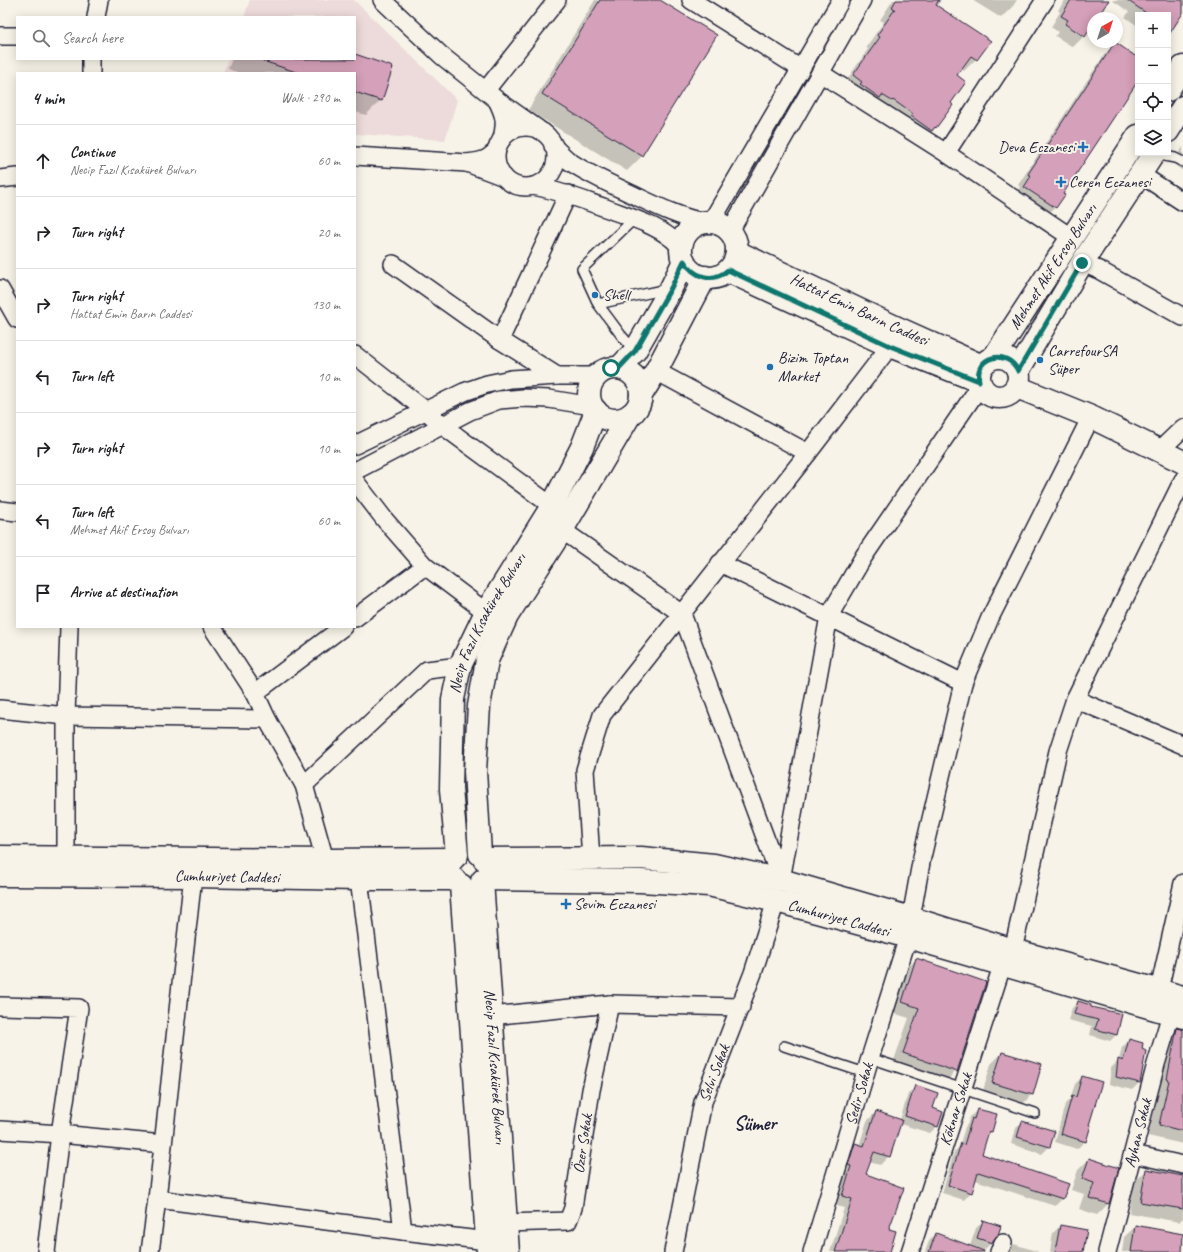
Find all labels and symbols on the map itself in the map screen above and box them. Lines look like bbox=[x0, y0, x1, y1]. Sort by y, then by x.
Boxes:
north arrow bbox=[1087, 12, 1123, 48]
place label: Deva Eczanesi bbox=[998, 137, 1077, 157]
marker: Deva Eczanesi bbox=[1078, 142, 1088, 152]
place label: Ceren Eczanesi bbox=[1069, 172, 1153, 192]
marker: Ceren Eczanesi bbox=[1056, 177, 1066, 187]
street label: Mehmet Akif Ersoy Bulvarı bbox=[1005, 199, 1102, 333]
route end bbox=[1073, 254, 1091, 272]
street label: Hattat Emin Barın Caddesi bbox=[787, 269, 933, 351]
place label: Shell bbox=[603, 285, 632, 305]
marker: Shell bbox=[590, 290, 600, 300]
place label: CarrefourSA Süper bbox=[1048, 341, 1118, 379]
place label: Bizim Toptan Market bbox=[778, 348, 849, 386]
marker: CarrefourSA Süper bbox=[1035, 355, 1045, 365]
route start bbox=[602, 359, 620, 377]
marker: Bizim Toptan Market bbox=[765, 362, 775, 372]
street label: Necip Fazıl Kısakürek Bulvarı bbox=[444, 548, 531, 695]
street label: Cumhuriyet Caddesi bbox=[175, 866, 281, 888]
place label: Sevim Eczanesi bbox=[574, 894, 657, 914]
street label: Cumhuriyet Caddesi bbox=[786, 895, 894, 942]
marker: Sevim Eczanesi bbox=[561, 899, 571, 909]
street label: Necip Fazıl Kısakürek Bulvarı bbox=[480, 988, 510, 1146]
street label: Selvi Sokak bbox=[694, 1040, 735, 1105]
street label: Sedir Sokak bbox=[841, 1059, 878, 1127]
street label: Köknar Sokak bbox=[935, 1069, 977, 1148]
street label: Ayhan Sokak bbox=[1119, 1095, 1157, 1170]
district label: Sümer bbox=[734, 1111, 779, 1136]
street label: Özer Sokak bbox=[568, 1112, 597, 1175]

